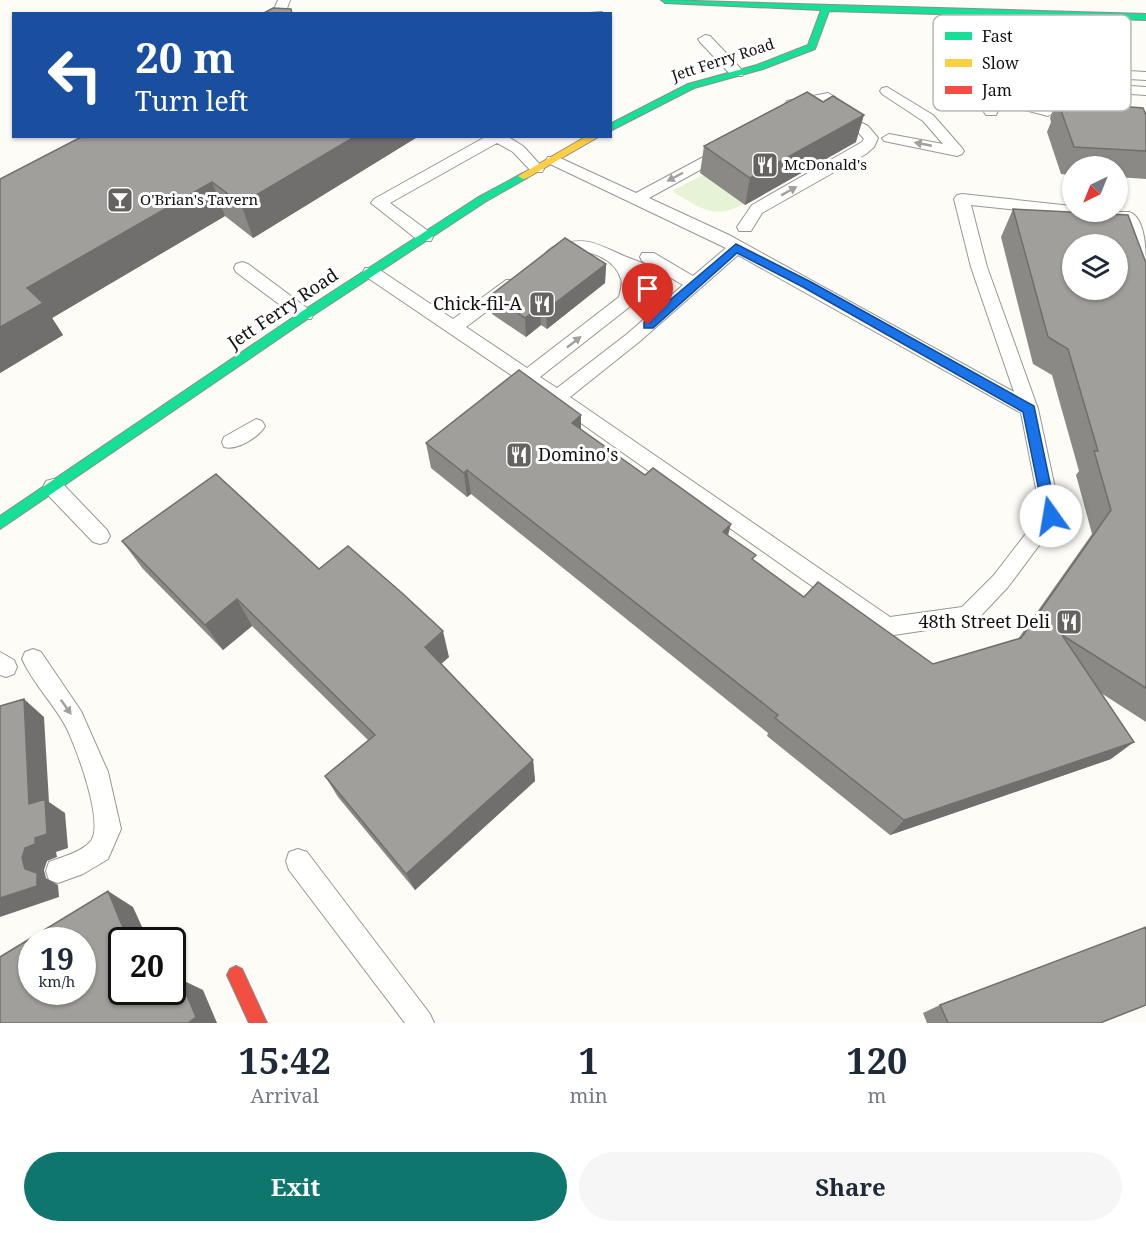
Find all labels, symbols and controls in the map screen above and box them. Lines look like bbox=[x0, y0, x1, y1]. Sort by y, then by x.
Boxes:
legend bbox=[933, 15, 1131, 111]
text: Fast bbox=[982, 25, 1013, 47]
text: 20 m bbox=[135, 28, 235, 85]
street label: Jett Ferry Road bbox=[668, 33, 777, 85]
icon: left bbox=[36, 36, 114, 114]
text: Slow bbox=[982, 52, 1019, 74]
text: Jam bbox=[981, 79, 1012, 101]
text: Turn left bbox=[135, 82, 248, 119]
one-way arrow bbox=[914, 139, 933, 148]
restaurant icon: McDonald's bbox=[750, 150, 780, 180]
place label: McDonald's bbox=[784, 154, 867, 174]
north arrow bbox=[1062, 156, 1128, 222]
map controls bbox=[1062, 156, 1128, 300]
one-way arrow bbox=[666, 172, 683, 182]
bar icon: O'Brian's Tavern bbox=[105, 185, 135, 215]
one-way arrow bbox=[781, 186, 798, 196]
place label: O'Brian's Tavern bbox=[140, 189, 259, 209]
button: layers bbox=[1062, 234, 1128, 300]
street label: Jett Ferry Road bbox=[222, 262, 342, 355]
pin bbox=[622, 263, 673, 325]
icon: arrive bbox=[631, 272, 664, 305]
restaurant icon: Chick-fil-A bbox=[527, 289, 557, 319]
place label: Chick-fil-A bbox=[433, 291, 522, 315]
one-way arrow bbox=[566, 336, 581, 348]
restaurant icon: Domino's bbox=[504, 440, 534, 470]
place label: Domino's bbox=[538, 442, 618, 466]
position arrow bbox=[1019, 484, 1083, 548]
restaurant icon: 48th Street Deli bbox=[1054, 607, 1084, 637]
place label: 48th Street Deli bbox=[918, 609, 1050, 633]
one-way arrow bbox=[60, 699, 72, 715]
speed limit sign: 20 bbox=[108, 927, 186, 1005]
text: 19 bbox=[40, 938, 74, 979]
text: km/h bbox=[39, 971, 75, 991]
text: 15:42 bbox=[239, 1036, 331, 1085]
text: 1 bbox=[578, 1036, 599, 1085]
text: 120 bbox=[846, 1036, 907, 1085]
text: Arrival bbox=[251, 1082, 319, 1109]
text: min bbox=[570, 1082, 608, 1109]
text: m bbox=[867, 1082, 886, 1109]
button: Exit bbox=[24, 1152, 567, 1221]
button: Share bbox=[579, 1152, 1122, 1221]

